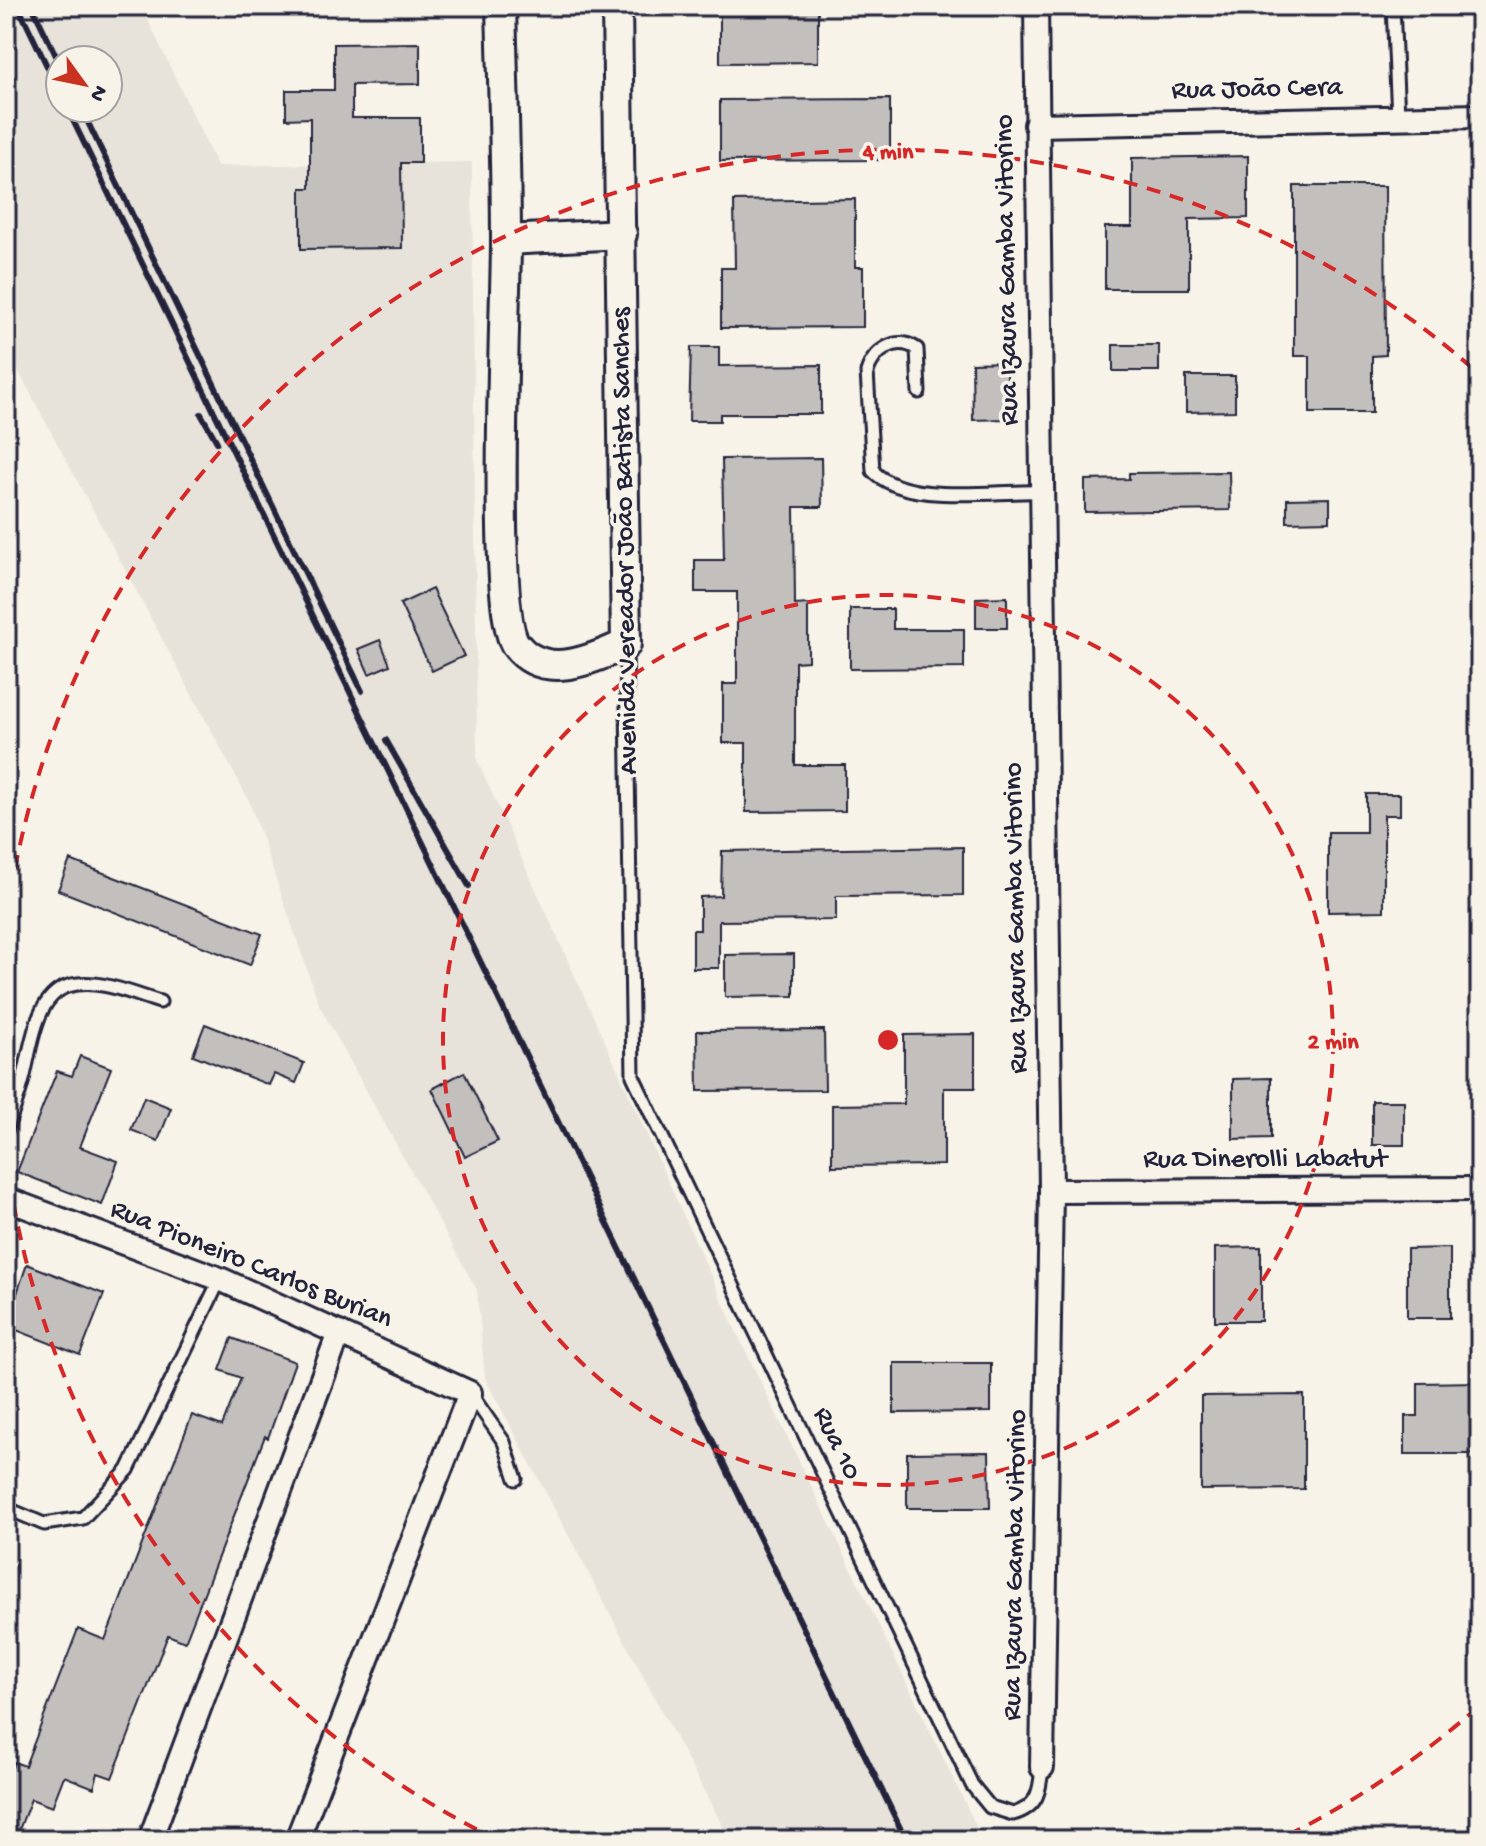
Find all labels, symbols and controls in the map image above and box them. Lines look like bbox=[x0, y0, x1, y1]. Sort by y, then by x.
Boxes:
north arrow bbox=[44, 44, 124, 124]
street label: Rua João Cera bbox=[1171, 72, 1344, 108]
text: N bbox=[83, 80, 112, 106]
street label: Rua Izaura Gamba Vitorino bbox=[989, 114, 1027, 426]
text: 4 min bbox=[862, 139, 914, 168]
street label: Avenida Vereador João Batista Sanches bbox=[605, 306, 647, 775]
street label: Rua Izaura Gamba Vitorino bbox=[998, 762, 1036, 1074]
centre of rings bbox=[874, 1026, 902, 1054]
text: 2 min bbox=[1307, 1029, 1359, 1058]
street label: Rua Dinerolli Labatut bbox=[1143, 1144, 1389, 1177]
street label: Rua Pioneiro Carlos Burian bbox=[105, 1193, 398, 1337]
street label: Rua 10 bbox=[804, 1402, 868, 1486]
street label: Rua Izaura Gamba Vitorino bbox=[997, 1409, 1035, 1721]

